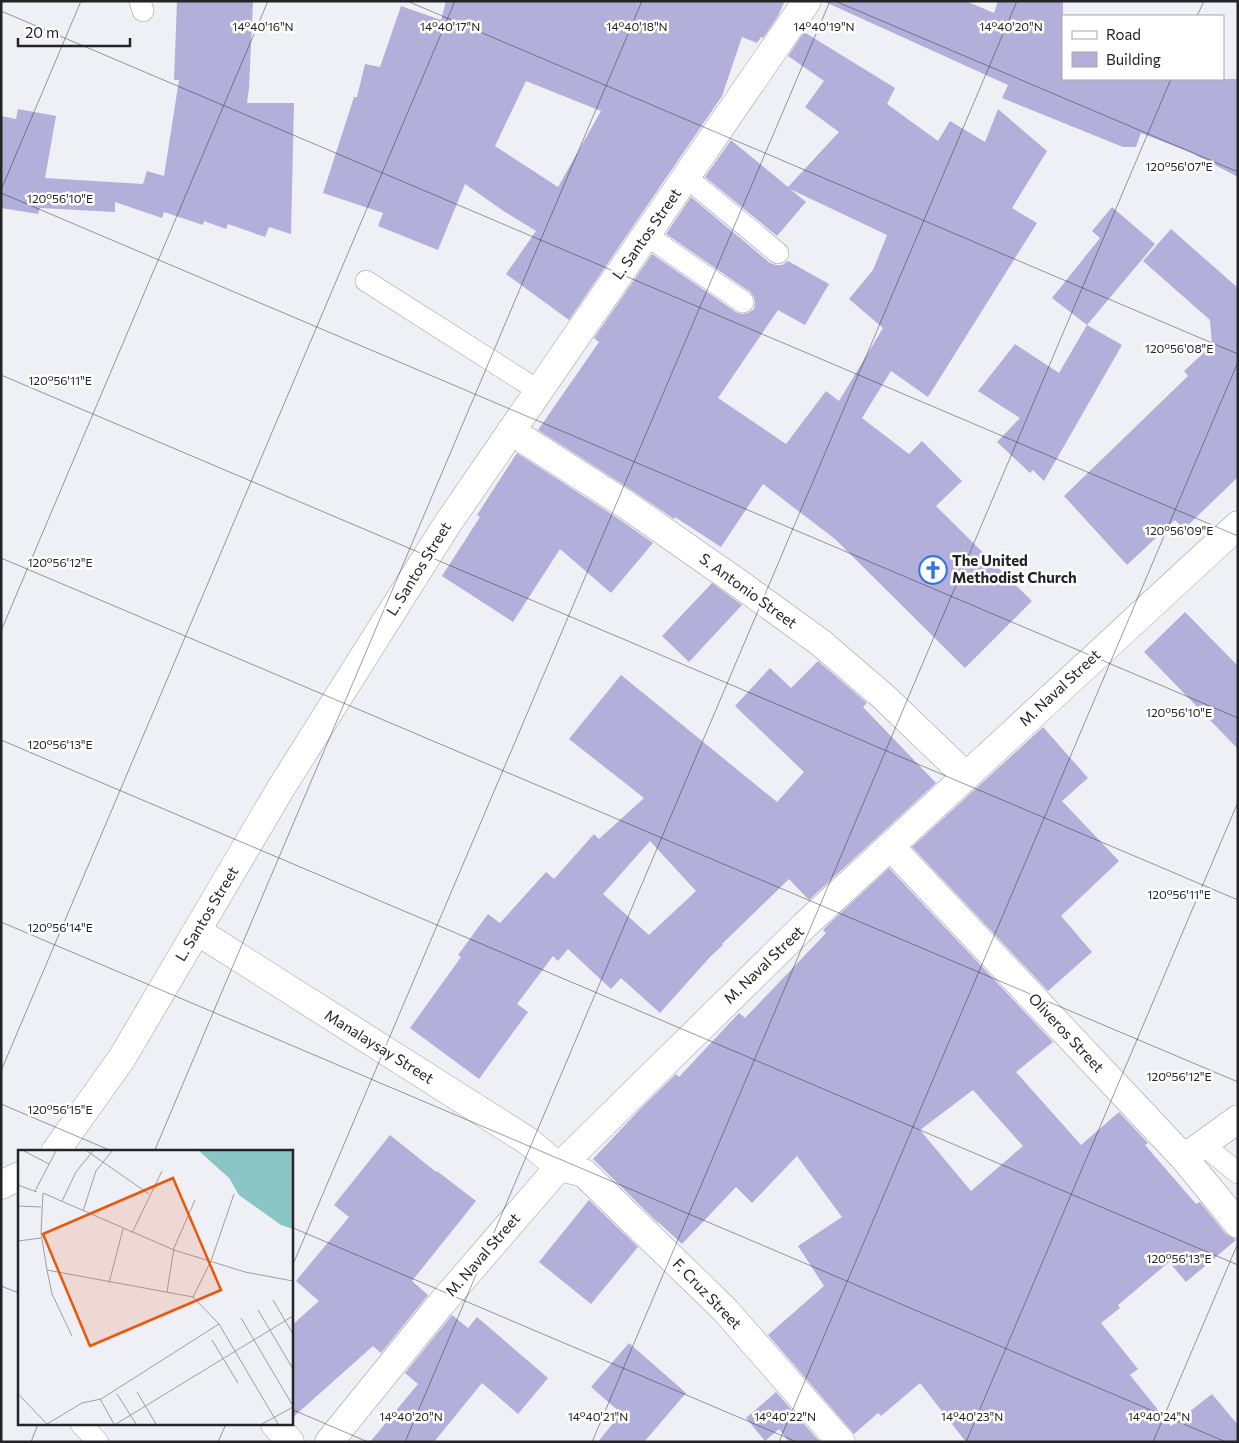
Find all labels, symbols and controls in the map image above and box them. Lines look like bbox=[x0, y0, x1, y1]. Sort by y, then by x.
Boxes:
scale bar bbox=[18, 15, 130, 47]
legend bbox=[1062, 15, 1224, 80]
text: 14°40'16"N bbox=[232, 19, 294, 33]
text: 14°40'17"N bbox=[420, 19, 480, 33]
text: 14°40'18"N bbox=[606, 19, 668, 33]
text: 14°40'19"N bbox=[793, 19, 855, 33]
text: 14°40'20"N bbox=[979, 19, 1043, 33]
text: 20 m bbox=[25, 23, 59, 41]
text: Road bbox=[1106, 25, 1141, 43]
text: Building bbox=[1106, 50, 1161, 68]
text: 120°56'07"E bbox=[1145, 159, 1213, 173]
street label: L. Santos Street bbox=[608, 184, 684, 282]
text: 120°56'10"E bbox=[27, 191, 93, 205]
text: 120°56'08"E bbox=[1145, 341, 1213, 355]
text: 120°56'11"E bbox=[28, 373, 92, 387]
street label: L. Santos Street bbox=[382, 518, 454, 619]
text: 120°56'09"E bbox=[1145, 523, 1213, 537]
street label: S. Antonio Street bbox=[696, 549, 801, 632]
place label: The United Methodist Church bbox=[952, 551, 1077, 586]
text: 120°56'12"E bbox=[27, 555, 93, 569]
church icon: The United Methodist Church bbox=[918, 555, 948, 585]
street label: M. Naval Street bbox=[1015, 645, 1104, 729]
text: 120°56'10"E bbox=[1146, 705, 1212, 719]
text: 120°56'13"E bbox=[27, 737, 93, 751]
street label: L. Santos Street bbox=[171, 863, 241, 964]
text: 120°56'11"E bbox=[1147, 887, 1211, 901]
text: 120°56'14"E bbox=[27, 920, 93, 934]
street label: M. Naval Street bbox=[720, 922, 807, 1007]
street label: Oliveros Street bbox=[1025, 989, 1108, 1076]
street label: Manalaysay Street bbox=[322, 1005, 437, 1087]
text: 120°56'12"E bbox=[1146, 1069, 1212, 1083]
text: 120°56'15"E bbox=[27, 1102, 93, 1116]
inset map bbox=[18, 1150, 292, 1426]
street label: M. Naval Street bbox=[441, 1209, 523, 1300]
text: 120°56'13"E bbox=[1146, 1251, 1212, 1265]
street label: F. Cruz Street bbox=[670, 1254, 746, 1332]
text: 14°40'20"N bbox=[379, 1409, 443, 1423]
text: 14°40'21"N bbox=[568, 1409, 628, 1423]
text: 14°40'22"N bbox=[754, 1409, 816, 1423]
text: 14°40'23"N bbox=[941, 1409, 1003, 1423]
text: 14°40'24"N bbox=[1128, 1409, 1190, 1423]

